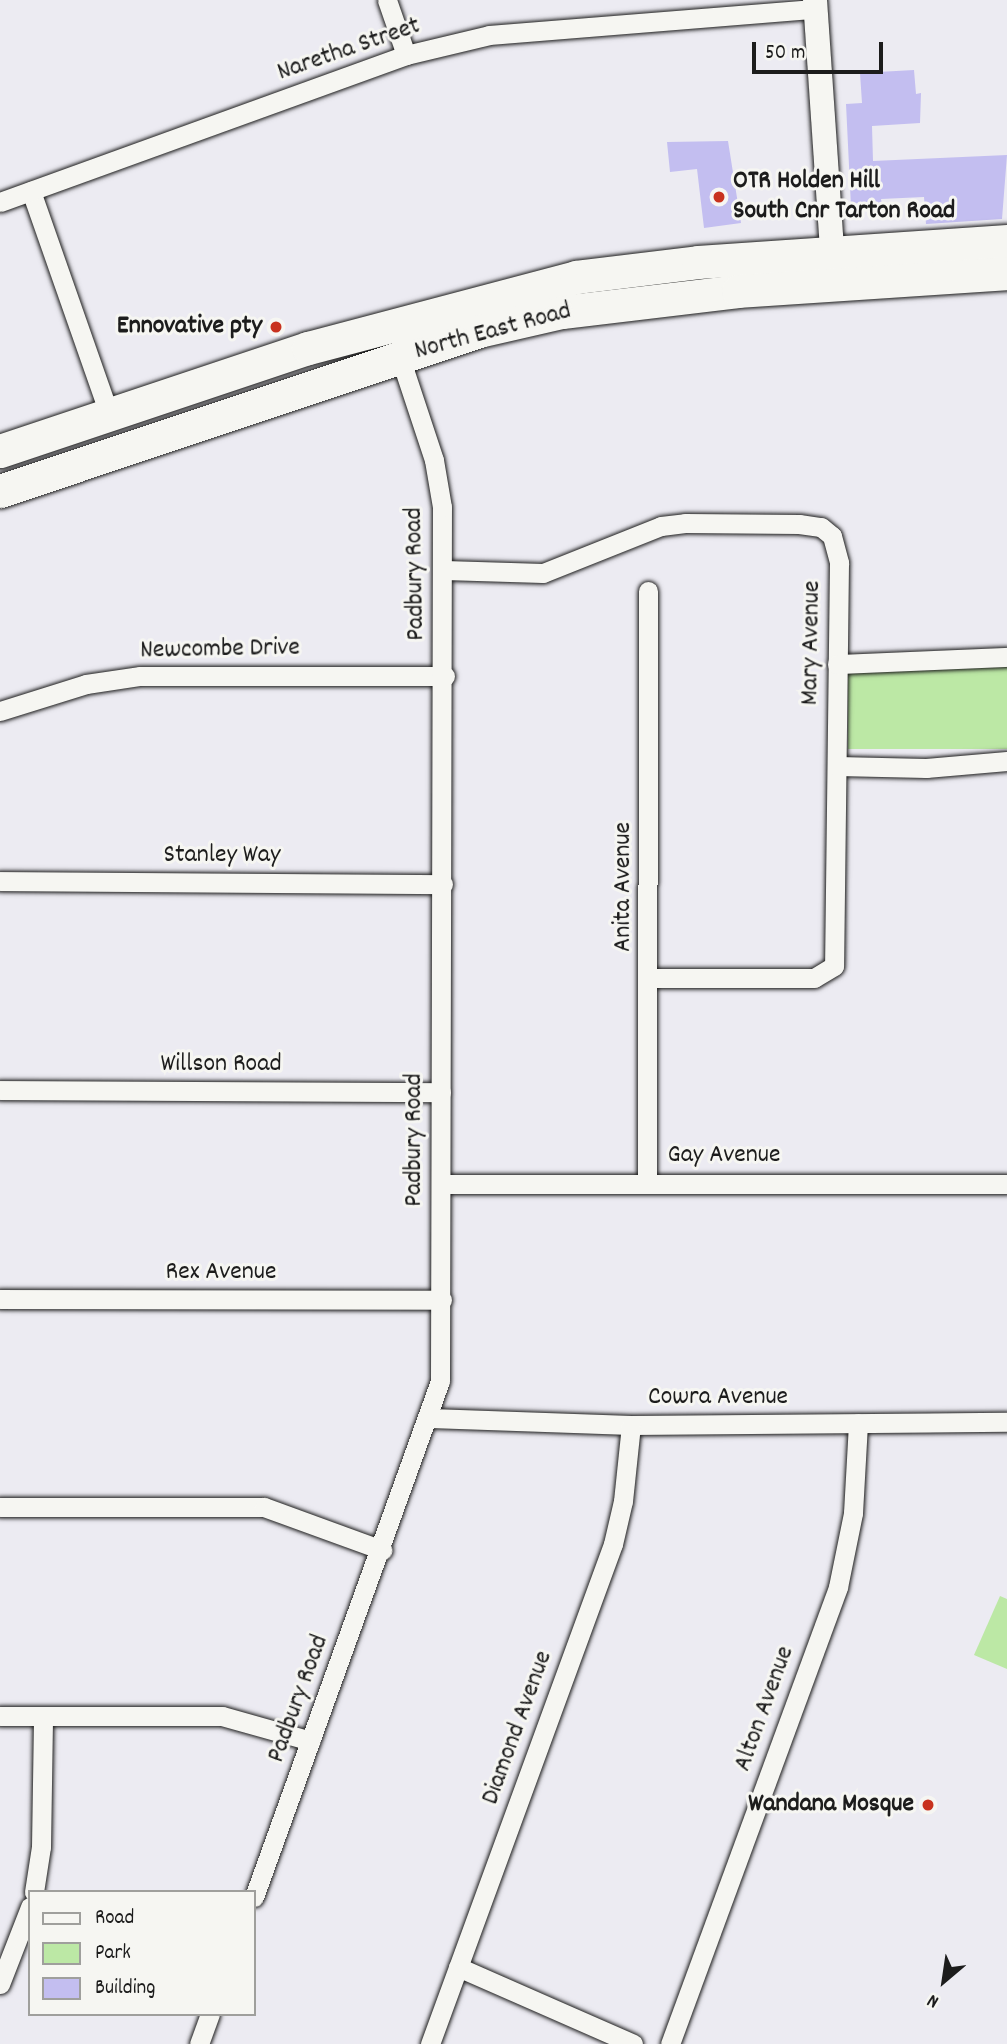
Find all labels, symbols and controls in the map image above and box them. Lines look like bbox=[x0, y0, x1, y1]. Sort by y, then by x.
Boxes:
street label: Naretha Street bbox=[274, 11, 424, 89]
scale bar bbox=[755, 28, 886, 72]
text: 50 m bbox=[765, 39, 805, 69]
place label: OTR Holden Hill South Cnr Tarton Road bbox=[733, 166, 955, 228]
marker: OTR Holden Hill South Cnr Tarton Road bbox=[711, 189, 727, 205]
street label: North East Road bbox=[411, 296, 575, 368]
place label: Ennovative pty bbox=[117, 311, 262, 343]
marker: Ennovative pty bbox=[268, 319, 284, 335]
street label: Padbury Road bbox=[399, 507, 433, 641]
street label: Mary Avenue bbox=[795, 580, 829, 706]
street label: Newcombe Drive bbox=[140, 633, 300, 667]
street label: Anita Avenue bbox=[608, 822, 640, 952]
street label: Stanley Way bbox=[163, 840, 281, 872]
street label: Willson Road bbox=[160, 1049, 282, 1081]
street label: Padbury Road bbox=[399, 1073, 431, 1207]
street label: Gay Avenue bbox=[668, 1140, 780, 1172]
street label: Rex Avenue bbox=[166, 1257, 276, 1289]
street label: Cowra Avenue bbox=[648, 1382, 788, 1414]
street label: Padbury Road bbox=[262, 1631, 336, 1767]
street label: Alton Avenue bbox=[728, 1642, 802, 1776]
street label: Diamond Avenue bbox=[476, 1647, 560, 1809]
place label: Wandana Mosque bbox=[748, 1789, 914, 1821]
marker: Wandana Mosque bbox=[920, 1797, 936, 1813]
legend bbox=[28, 1890, 256, 2016]
text: Road bbox=[95, 1904, 134, 1934]
text: Park bbox=[95, 1939, 131, 1969]
north arrow bbox=[909, 1946, 979, 2016]
text: Building bbox=[95, 1974, 155, 2004]
text: N bbox=[923, 1986, 944, 2014]

